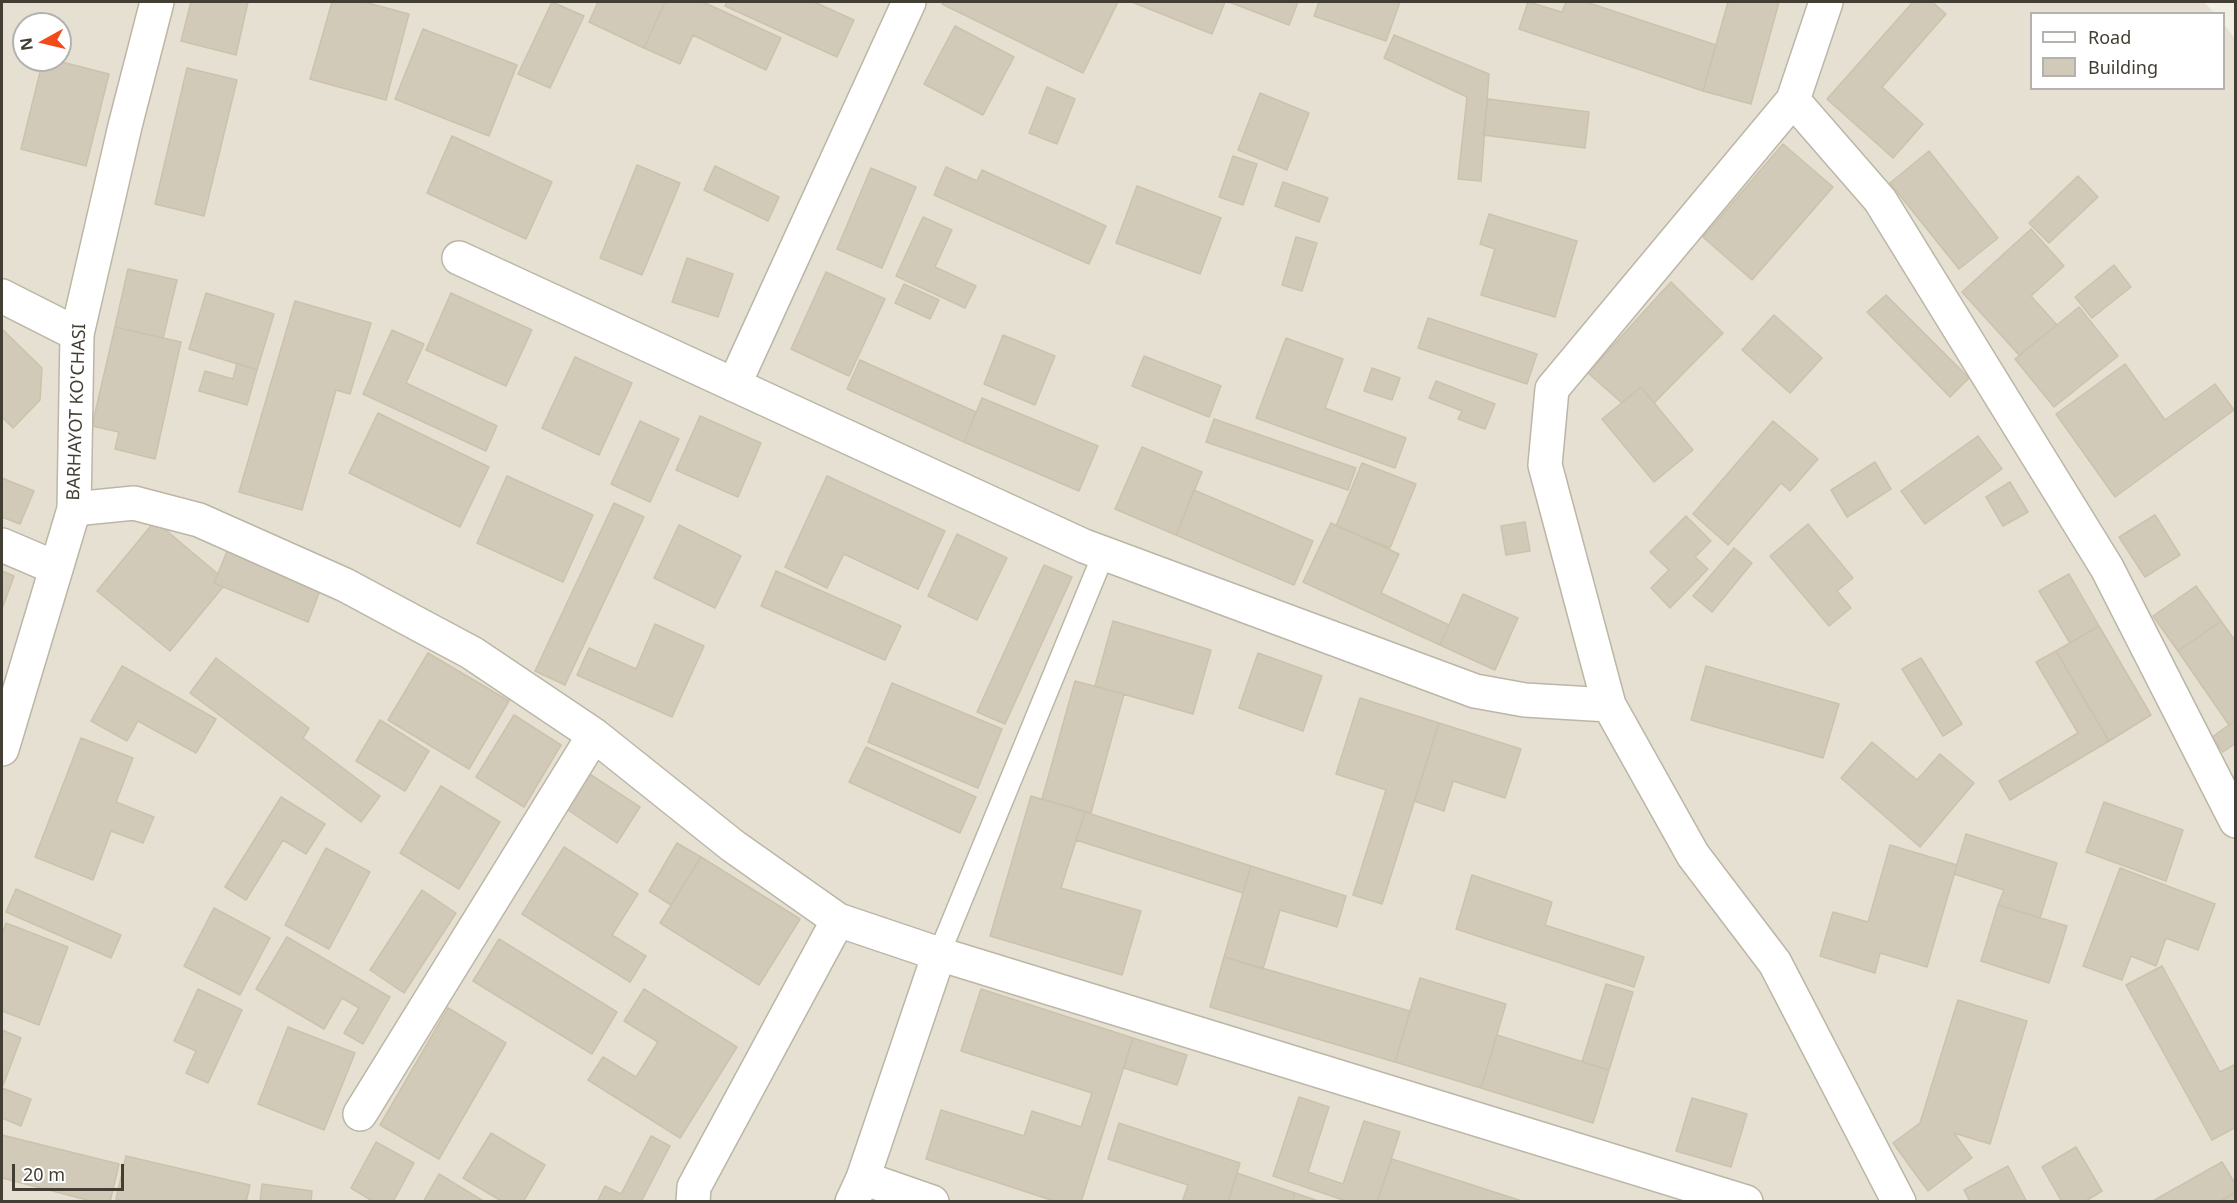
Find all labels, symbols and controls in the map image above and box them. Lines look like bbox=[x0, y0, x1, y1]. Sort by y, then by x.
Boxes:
north arrow bbox=[12, 12, 72, 72]
legend bbox=[2030, 12, 2225, 90]
text: Road bbox=[2088, 25, 2131, 49]
text: N bbox=[14, 36, 38, 52]
text: Building bbox=[2088, 55, 2158, 79]
street label: BARHAYOT KO'CHASI bbox=[63, 323, 91, 501]
scale bar bbox=[15, 1152, 128, 1190]
text: 20 m bbox=[23, 1162, 65, 1186]

